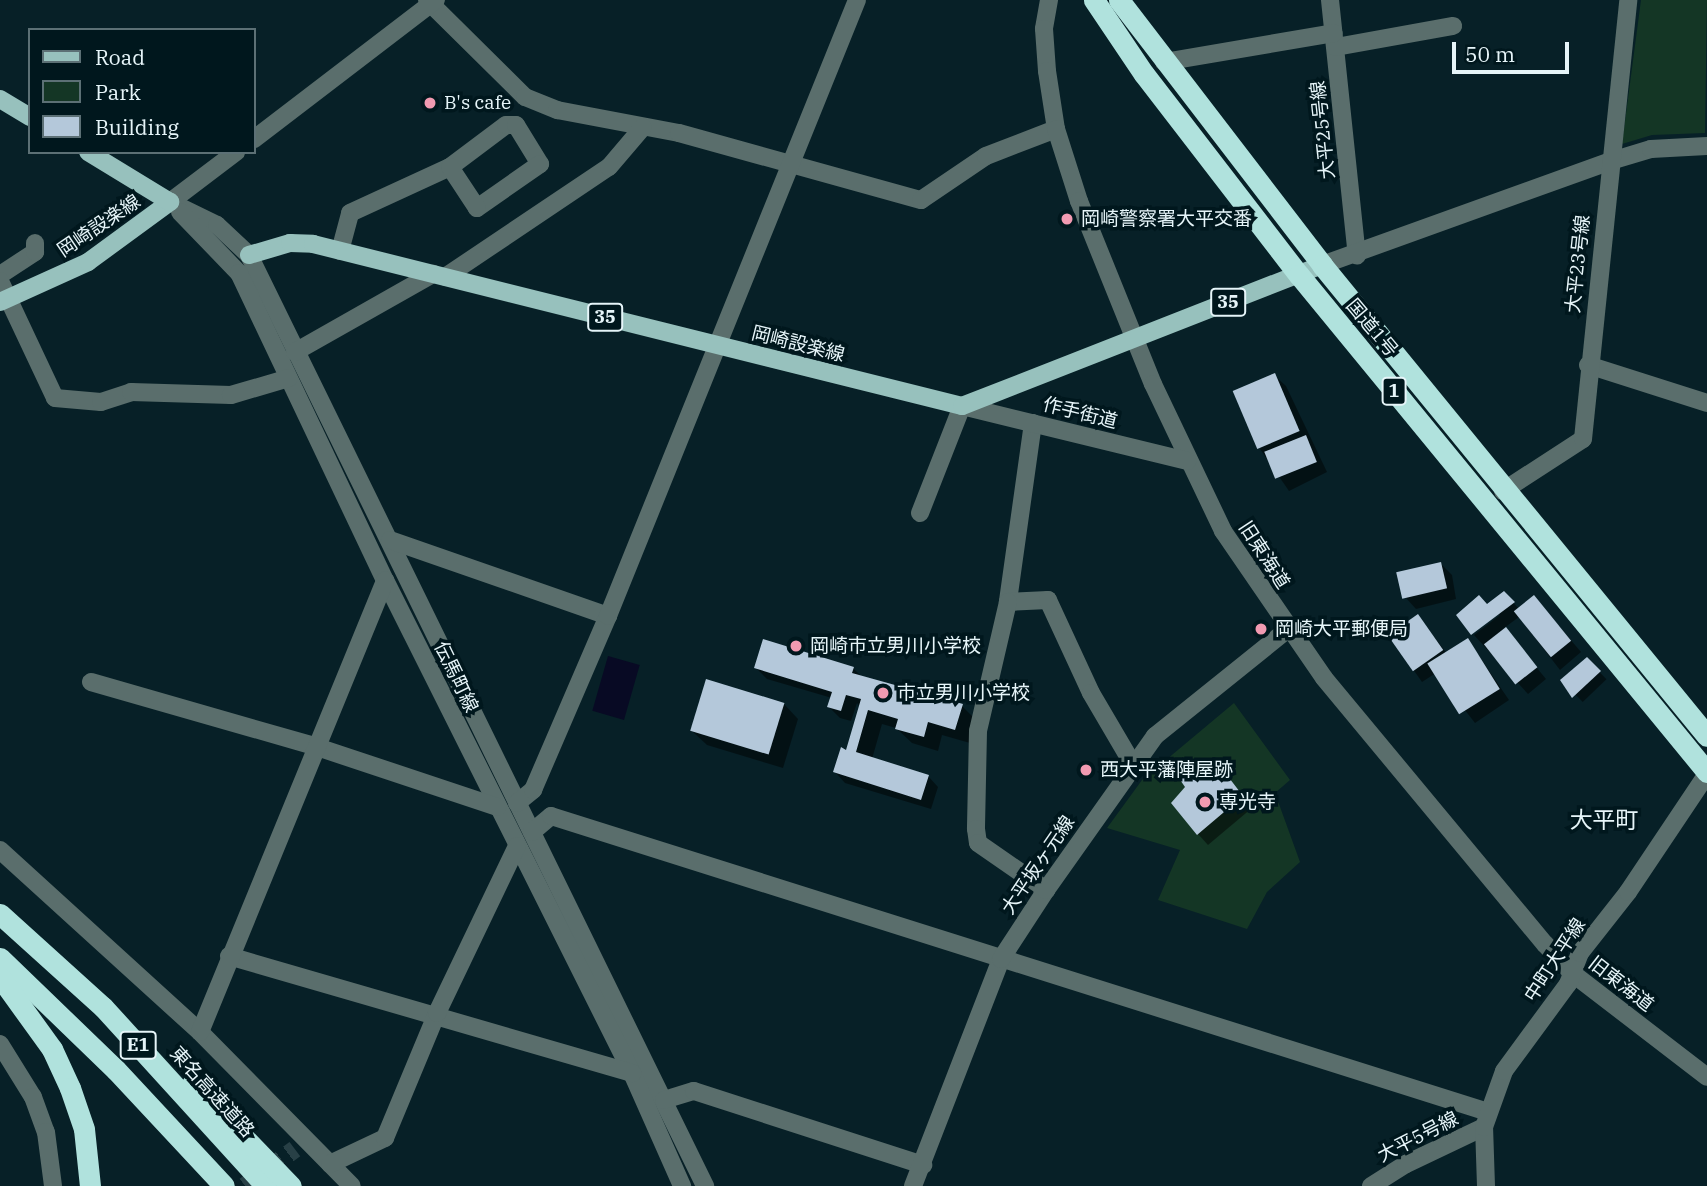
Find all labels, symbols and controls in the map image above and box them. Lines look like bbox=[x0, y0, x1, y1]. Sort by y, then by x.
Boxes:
legend bbox=[28, 28, 256, 154]
scale bar bbox=[1455, 28, 1572, 72]
text: 50 m bbox=[1465, 40, 1515, 68]
text: Road bbox=[95, 43, 145, 71]
text: Park bbox=[95, 78, 141, 106]
street label: 大平25号線 bbox=[1306, 80, 1340, 180]
place label: B's cafe bbox=[444, 92, 511, 114]
marker: B's cafe bbox=[422, 95, 438, 111]
text: Building bbox=[95, 113, 179, 141]
street label: 岡崎設楽線 bbox=[53, 190, 145, 262]
place label: 岡崎警察署大平交番 bbox=[1081, 208, 1252, 230]
marker: 岡崎警察署大平交番 bbox=[1059, 211, 1075, 227]
street label: 大平23号線 bbox=[1561, 214, 1595, 314]
road number: 35 bbox=[1209, 288, 1247, 316]
street label: 国道1号 bbox=[1341, 294, 1403, 362]
road number: 35 bbox=[586, 302, 624, 332]
street label: 岡崎設楽線 bbox=[749, 321, 847, 367]
road number: 1 bbox=[1380, 376, 1408, 405]
street label: 作手街道 bbox=[1040, 393, 1120, 433]
street label: 旧東海道 bbox=[1234, 517, 1294, 593]
place label: 岡崎大平郵便局 bbox=[1275, 618, 1408, 640]
marker: 岡崎大平郵便局 bbox=[1253, 621, 1269, 637]
place label: 岡崎市立男川小学校 bbox=[810, 635, 981, 657]
street label: 伝馬町線 bbox=[429, 638, 483, 716]
marker: 岡崎市立男川小学校 bbox=[788, 638, 804, 654]
place label: 市立男川小学校 bbox=[897, 682, 1030, 704]
marker: 市立男川小学校 bbox=[875, 685, 891, 701]
place label: 西大平藩陣屋跡 bbox=[1100, 759, 1233, 781]
marker: 西大平藩陣屋跡 bbox=[1078, 762, 1094, 778]
place label: 専光寺 bbox=[1219, 791, 1276, 813]
marker: 専光寺 bbox=[1197, 794, 1213, 810]
district label: 大平町 bbox=[1570, 805, 1638, 833]
street label: 大平坂ヶ元線 bbox=[997, 811, 1079, 919]
street label: 中町大平線 bbox=[1520, 914, 1590, 1006]
street label: 旧東海道 bbox=[1584, 952, 1658, 1016]
road number: E1 bbox=[119, 1030, 157, 1060]
street label: 東名高速道路 bbox=[165, 1042, 259, 1142]
street label: 大平5号線 bbox=[1374, 1107, 1462, 1167]

